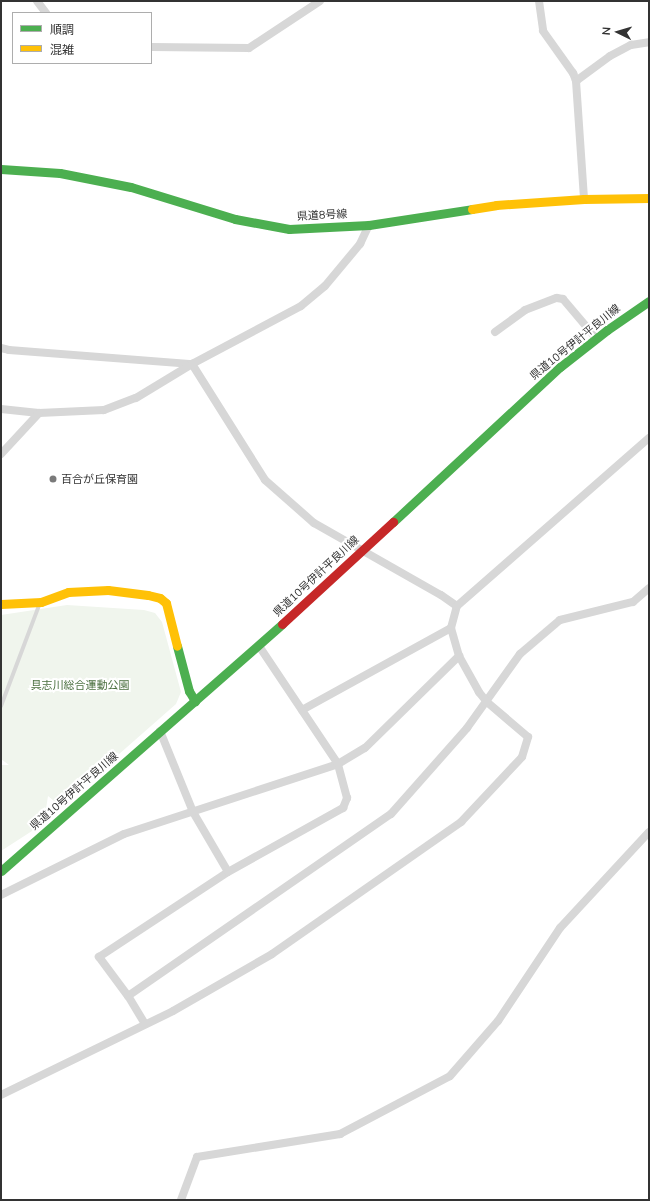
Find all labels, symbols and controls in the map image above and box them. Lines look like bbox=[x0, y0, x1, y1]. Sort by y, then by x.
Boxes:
legend bbox=[12, 12, 152, 64]
north arrow bbox=[598, 12, 638, 52]
text: 順調 bbox=[50, 22, 74, 37]
text: N bbox=[599, 26, 613, 36]
text: 混雑 bbox=[50, 42, 74, 57]
street label: 県道8号線 bbox=[296, 207, 348, 223]
street label: 県道10号伊計平良川線 bbox=[527, 302, 623, 382]
place label: 百合が丘保育園 bbox=[61, 472, 138, 486]
marker: 百合が丘保育園 bbox=[48, 474, 58, 484]
street label: 県道10号伊計平良川線 bbox=[270, 533, 362, 619]
park label: 具志川総合運動公園 bbox=[31, 678, 129, 692]
street label: 県道10号伊計平良川線 bbox=[27, 749, 121, 833]

